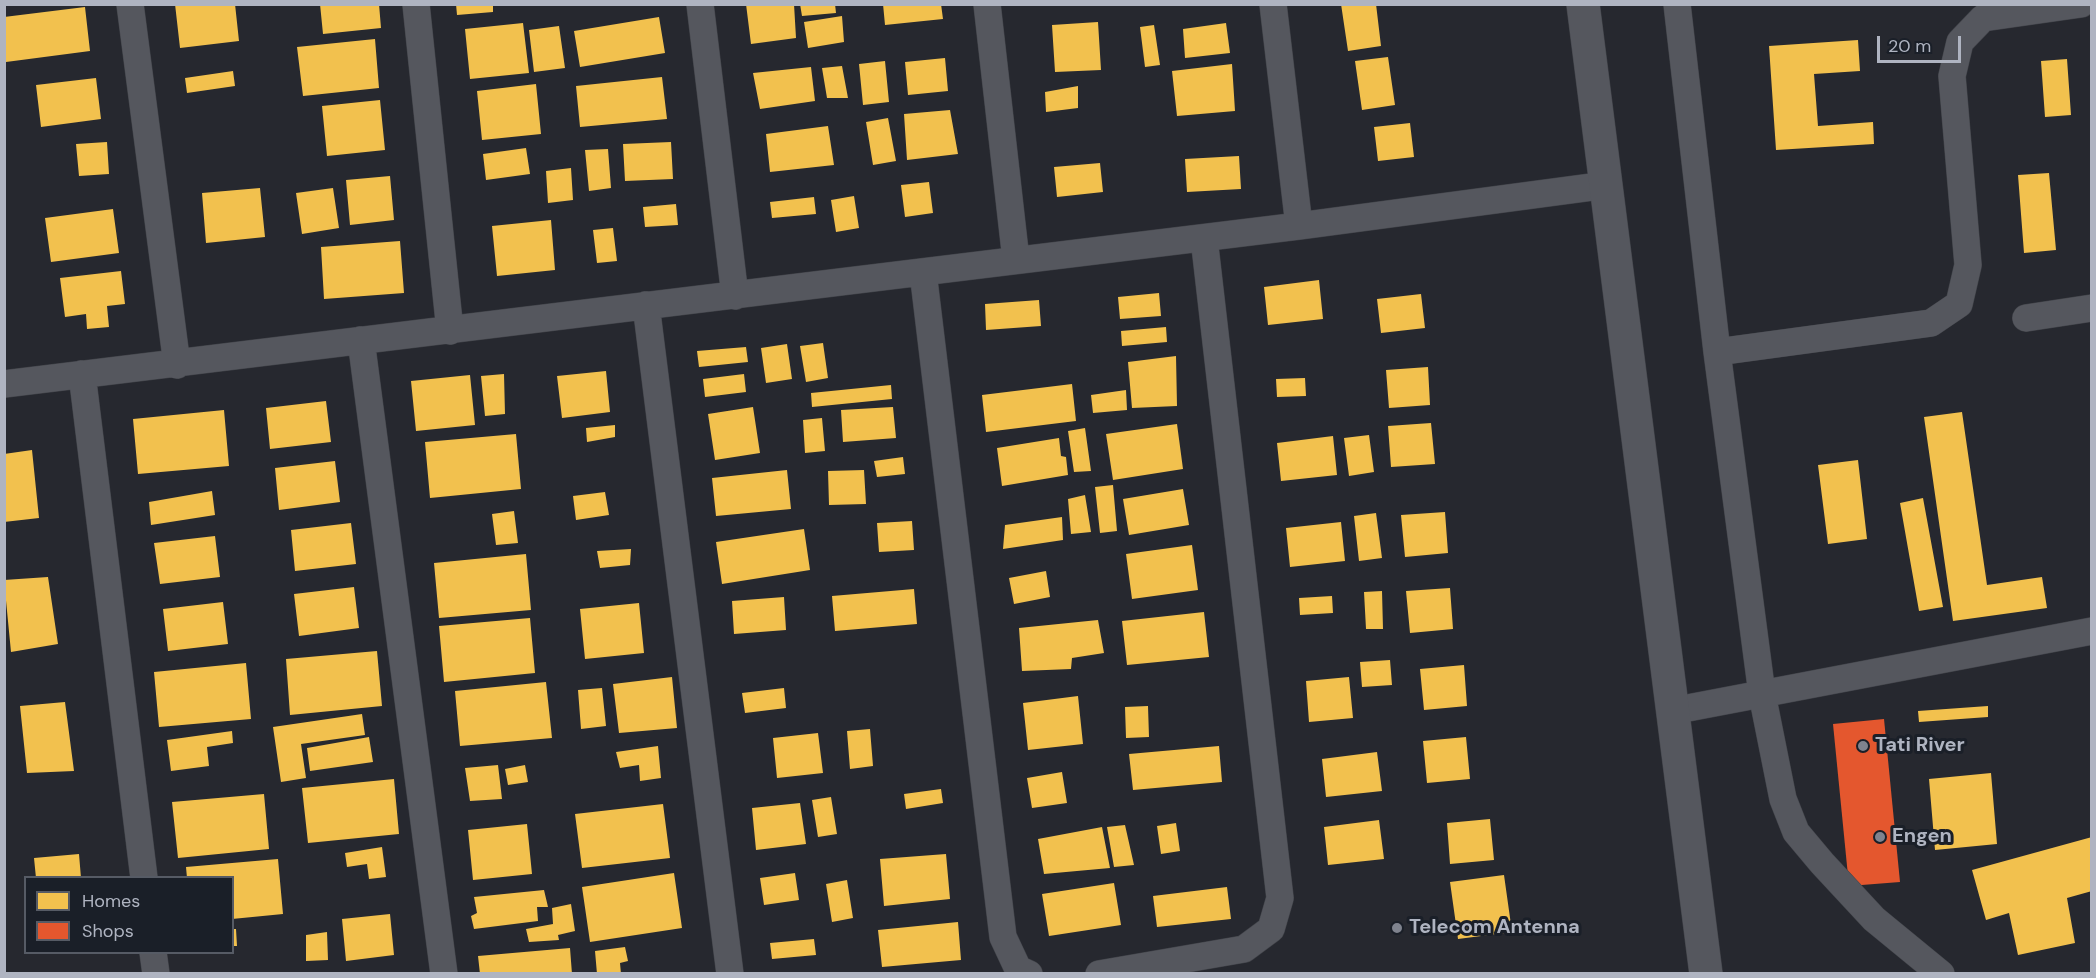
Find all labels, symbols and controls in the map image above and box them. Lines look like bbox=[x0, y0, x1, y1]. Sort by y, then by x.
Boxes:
scale bar bbox=[1880, 24, 1964, 62]
text: 20 m bbox=[1888, 34, 1931, 58]
place label: Tati River bbox=[1875, 734, 1965, 758]
marker: Tati River bbox=[1856, 739, 1870, 753]
place label: Engen bbox=[1892, 825, 1952, 849]
marker: Engen bbox=[1873, 830, 1887, 844]
legend bbox=[24, 876, 234, 954]
text: Homes bbox=[82, 889, 140, 913]
place label: Telecom Antenna bbox=[1409, 916, 1580, 940]
text: Shops bbox=[82, 919, 134, 943]
marker: Telecom Antenna bbox=[1390, 921, 1404, 935]

